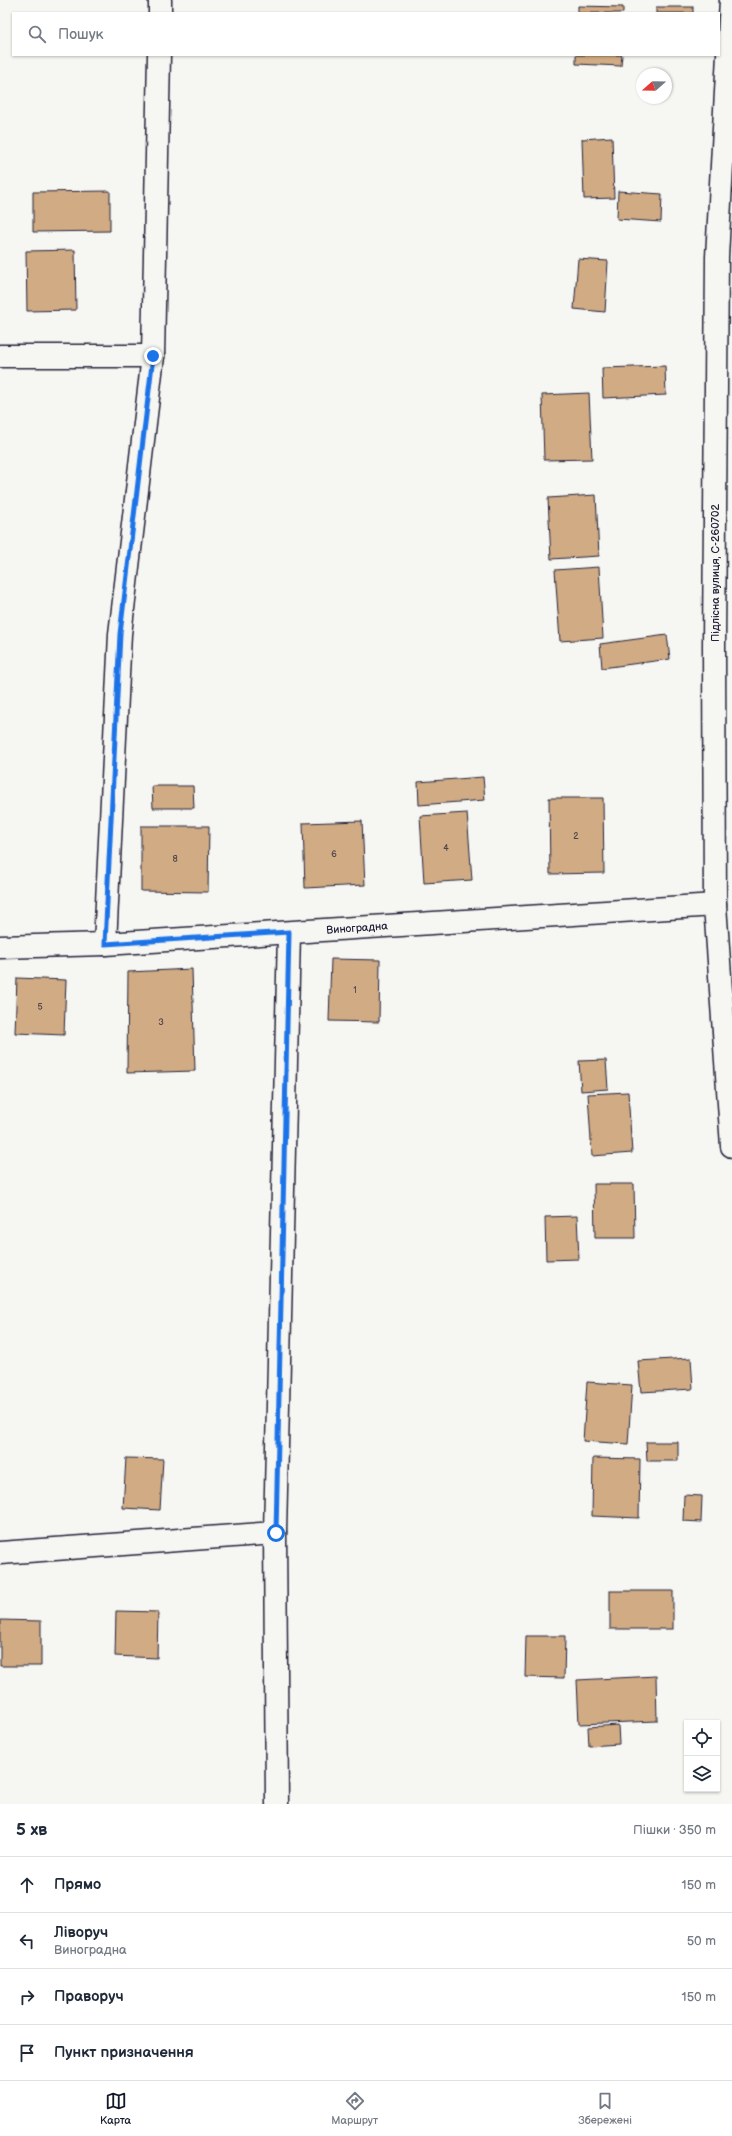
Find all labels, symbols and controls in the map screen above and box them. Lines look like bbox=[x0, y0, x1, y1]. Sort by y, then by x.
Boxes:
search box bbox=[12, 12, 720, 56]
icon: search bbox=[26, 23, 48, 45]
text: Пошук bbox=[58, 25, 104, 44]
north arrow bbox=[636, 68, 672, 104]
route end bbox=[144, 347, 162, 365]
street label: Підлісна вулиця, С-260702 bbox=[709, 504, 722, 642]
house number: 2 bbox=[573, 831, 579, 842]
house number: 4 bbox=[443, 843, 449, 854]
house number: 6 bbox=[331, 849, 337, 860]
house number: 8 bbox=[172, 854, 178, 865]
street label: Виноградна bbox=[326, 919, 389, 937]
house number: 1 bbox=[353, 985, 357, 996]
house number: 5 bbox=[37, 1002, 43, 1013]
house number: 3 bbox=[158, 1017, 164, 1028]
route start bbox=[267, 1524, 285, 1542]
map controls bbox=[684, 1720, 720, 1792]
button: locate bbox=[684, 1720, 720, 1756]
button: layers bbox=[684, 1756, 720, 1792]
text: 5 хв bbox=[16, 1820, 47, 1840]
text: Пішки · 350 m bbox=[633, 1822, 716, 1838]
icon: ahead bbox=[16, 1874, 38, 1896]
text: Прямо bbox=[54, 1875, 101, 1894]
text: 150 m bbox=[682, 1877, 716, 1893]
text: Ліворуч bbox=[54, 1923, 108, 1942]
icon: left bbox=[16, 1930, 38, 1952]
text: 50 m bbox=[687, 1933, 716, 1949]
text: Виноградна bbox=[54, 1942, 127, 1958]
icon: right bbox=[16, 1986, 38, 2008]
text: Праворуч bbox=[54, 1987, 124, 2006]
text: 150 m bbox=[682, 1989, 716, 2005]
icon: arrive bbox=[16, 2042, 38, 2064]
text: Пункт призначення bbox=[54, 2043, 194, 2062]
tab: Карта bbox=[100, 2090, 131, 2127]
tab: Маршрут bbox=[331, 2090, 378, 2127]
tab: Збережені bbox=[578, 2090, 632, 2127]

